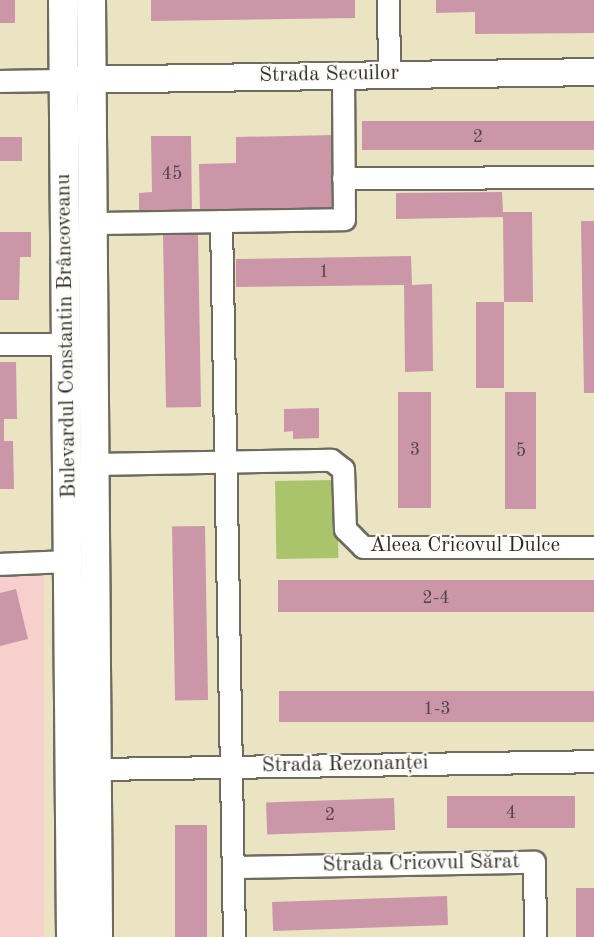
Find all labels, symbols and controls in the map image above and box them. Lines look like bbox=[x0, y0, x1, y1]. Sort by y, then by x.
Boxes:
street label: Strada Secuilor bbox=[259, 61, 399, 89]
house number: 2 bbox=[473, 126, 483, 148]
house number: 45 bbox=[162, 163, 182, 185]
street label: Bulevardul Constantin Brâncoveanu bbox=[52, 173, 82, 499]
house number: 1 bbox=[319, 261, 329, 283]
house number: 3 bbox=[410, 439, 420, 461]
house number: 5 bbox=[516, 440, 526, 462]
street label: Aleea Cricovul Dulce bbox=[370, 533, 560, 559]
house number: 2-4 bbox=[422, 587, 450, 609]
house number: 1-3 bbox=[423, 698, 451, 720]
street label: Strada Rezonanței bbox=[261, 751, 429, 779]
house number: 4 bbox=[506, 802, 516, 824]
house number: 2 bbox=[325, 804, 335, 826]
street label: Strada Cricovul Sărat bbox=[322, 850, 520, 878]

